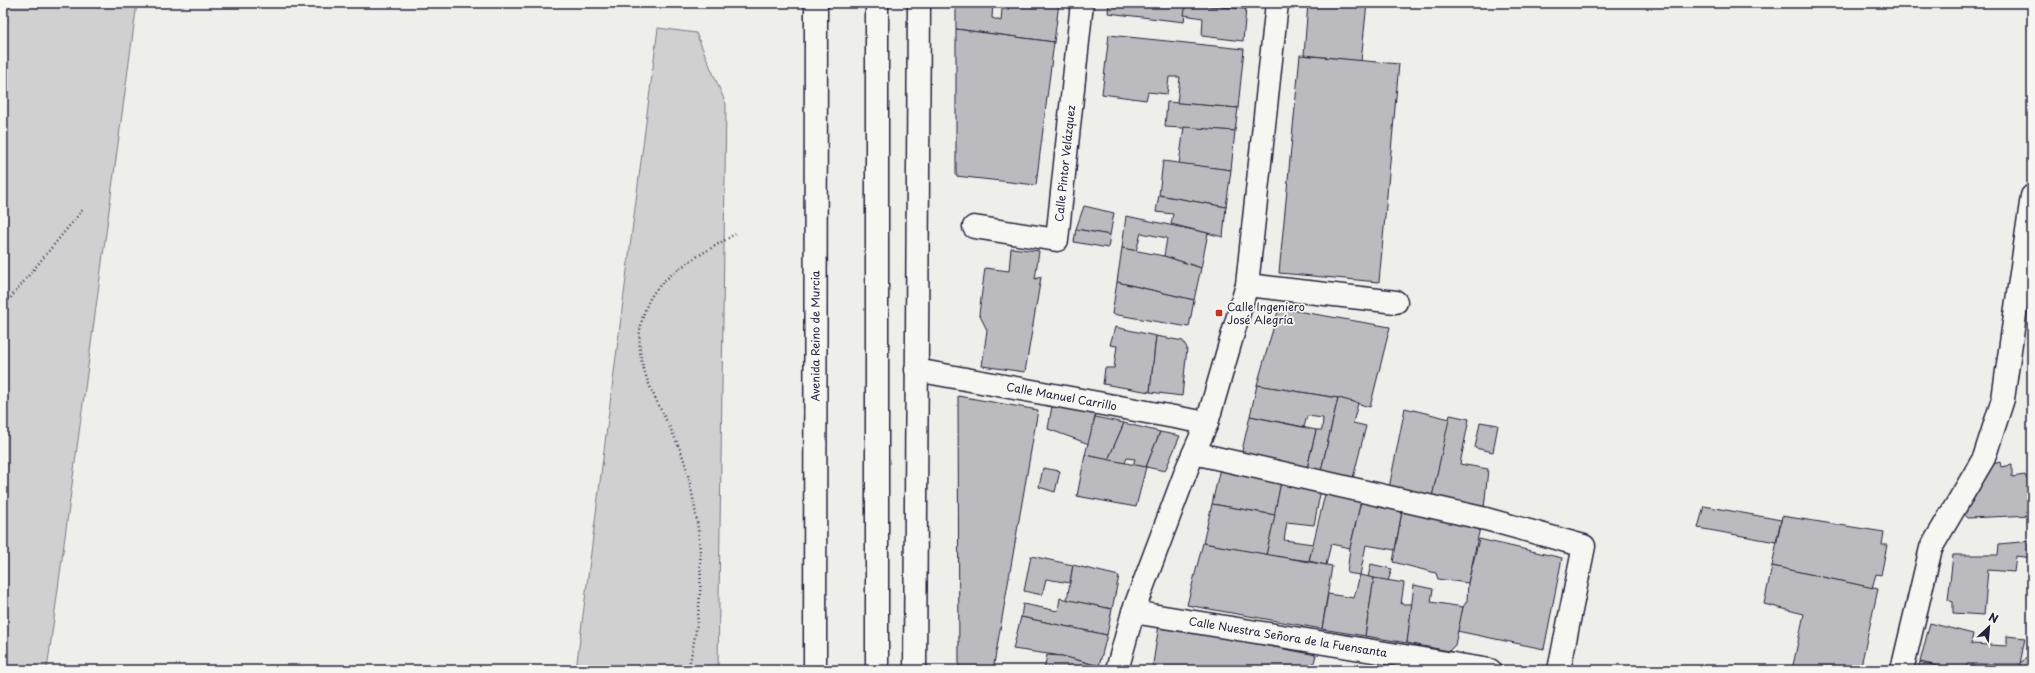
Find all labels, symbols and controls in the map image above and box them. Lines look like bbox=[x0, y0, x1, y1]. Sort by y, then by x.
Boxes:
street label: Calle Pintor Velázquez bbox=[1050, 104, 1079, 223]
street label: Avenida Reino de Murcia bbox=[806, 270, 824, 402]
place label: Calle Ingeniero José Alegría bbox=[1227, 298, 1305, 328]
marker: Calle Ingeniero José Alegría bbox=[1214, 308, 1224, 318]
street label: Calle Manuel Carrillo bbox=[1005, 378, 1118, 414]
north arrow bbox=[1969, 607, 2009, 647]
text: N bbox=[1986, 608, 2002, 627]
street label: Calle Nuestra Señora de la Fuensanta bbox=[1188, 612, 1389, 661]

